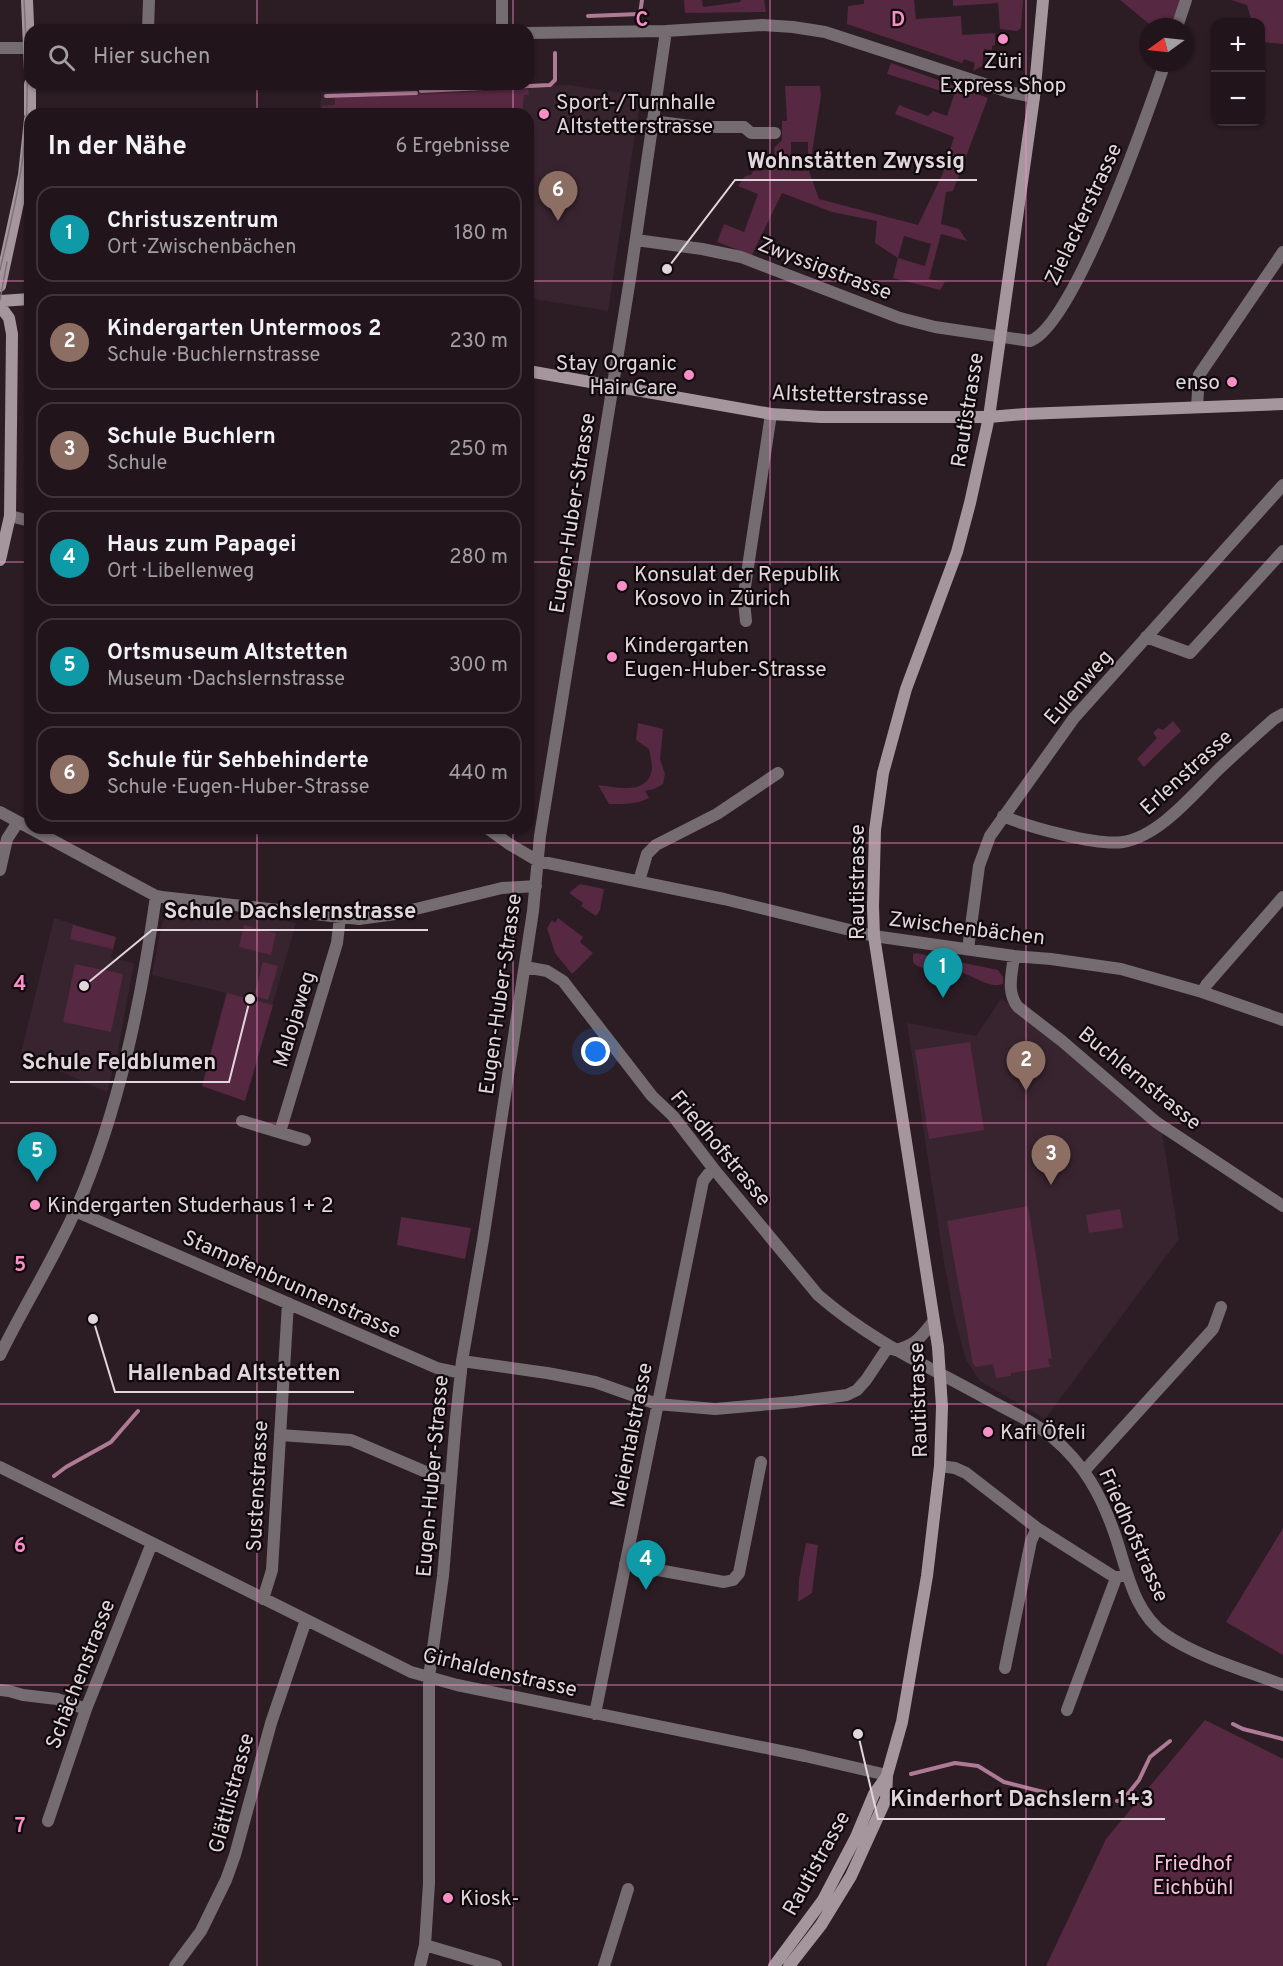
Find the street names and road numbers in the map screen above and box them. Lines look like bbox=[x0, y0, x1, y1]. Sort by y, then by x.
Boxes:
street label: Zielackerstrasse bbox=[1040, 139, 1129, 290]
street label: Zwyssigstrasse bbox=[754, 231, 895, 307]
street label: Rautistrasse bbox=[946, 351, 991, 470]
street label: Altstetterstrasse bbox=[771, 380, 929, 413]
street label: Eugen-Huber-Strasse bbox=[544, 411, 603, 615]
street label: Eulenweg bbox=[1039, 645, 1119, 731]
street label: Erlenstrasse bbox=[1135, 724, 1239, 822]
street label: Rautistrasse bbox=[845, 824, 872, 940]
street label: Eugen-Huber-Strasse bbox=[474, 892, 529, 1096]
street label: Zwischenbächen bbox=[887, 907, 1047, 952]
street label: Malojaweg bbox=[268, 968, 323, 1071]
street label: Buchlernstrasse bbox=[1072, 1021, 1206, 1137]
street label: Friedhofstrasse bbox=[663, 1085, 776, 1213]
street label: Stampfenbrunnenstrasse bbox=[178, 1225, 405, 1346]
street label: Rautistrasse bbox=[904, 1342, 935, 1458]
street label: Meientalstrasse bbox=[605, 1360, 660, 1510]
street label: Eugen-Huber-Strasse bbox=[411, 1374, 456, 1578]
street label: Sustenstrasse bbox=[242, 1420, 275, 1552]
street label: Friedhofstrasse bbox=[1091, 1465, 1174, 1607]
street label: Schächenstrasse bbox=[41, 1596, 122, 1753]
street label: Girhaldenstrasse bbox=[420, 1643, 580, 1704]
street label: Glättlistrasse bbox=[203, 1730, 261, 1856]
street label: Rautistrasse bbox=[777, 1807, 857, 1921]

